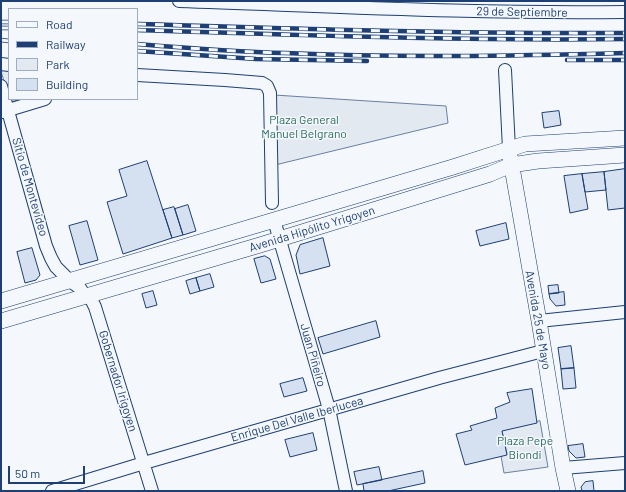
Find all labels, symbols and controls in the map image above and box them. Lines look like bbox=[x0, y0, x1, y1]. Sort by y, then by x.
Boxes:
street label: 29 de Septiembre bbox=[476, 4, 568, 20]
legend bbox=[8, 8, 138, 100]
text: Road bbox=[46, 17, 73, 31]
text: Railway bbox=[46, 37, 85, 51]
text: Park bbox=[46, 57, 70, 71]
text: Building bbox=[46, 77, 88, 91]
park label: Plaza General Manuel Belgrano bbox=[261, 113, 347, 141]
street label: Sitio de Montevideo bbox=[9, 136, 51, 238]
street label: Avenida Hipólito Yrigoyen bbox=[247, 203, 377, 255]
street label: Avenida 25 de Mayo bbox=[522, 269, 554, 371]
street label: Juan Piñeiro bbox=[297, 322, 329, 388]
street label: Gobernador Irigoyen bbox=[96, 329, 140, 433]
street label: Enrique Del Valle Iberlucea bbox=[229, 393, 365, 445]
park label: Plaza Pepe Biondi bbox=[497, 434, 553, 462]
scale bar bbox=[10, 458, 87, 484]
text: 50 m bbox=[15, 466, 40, 480]

